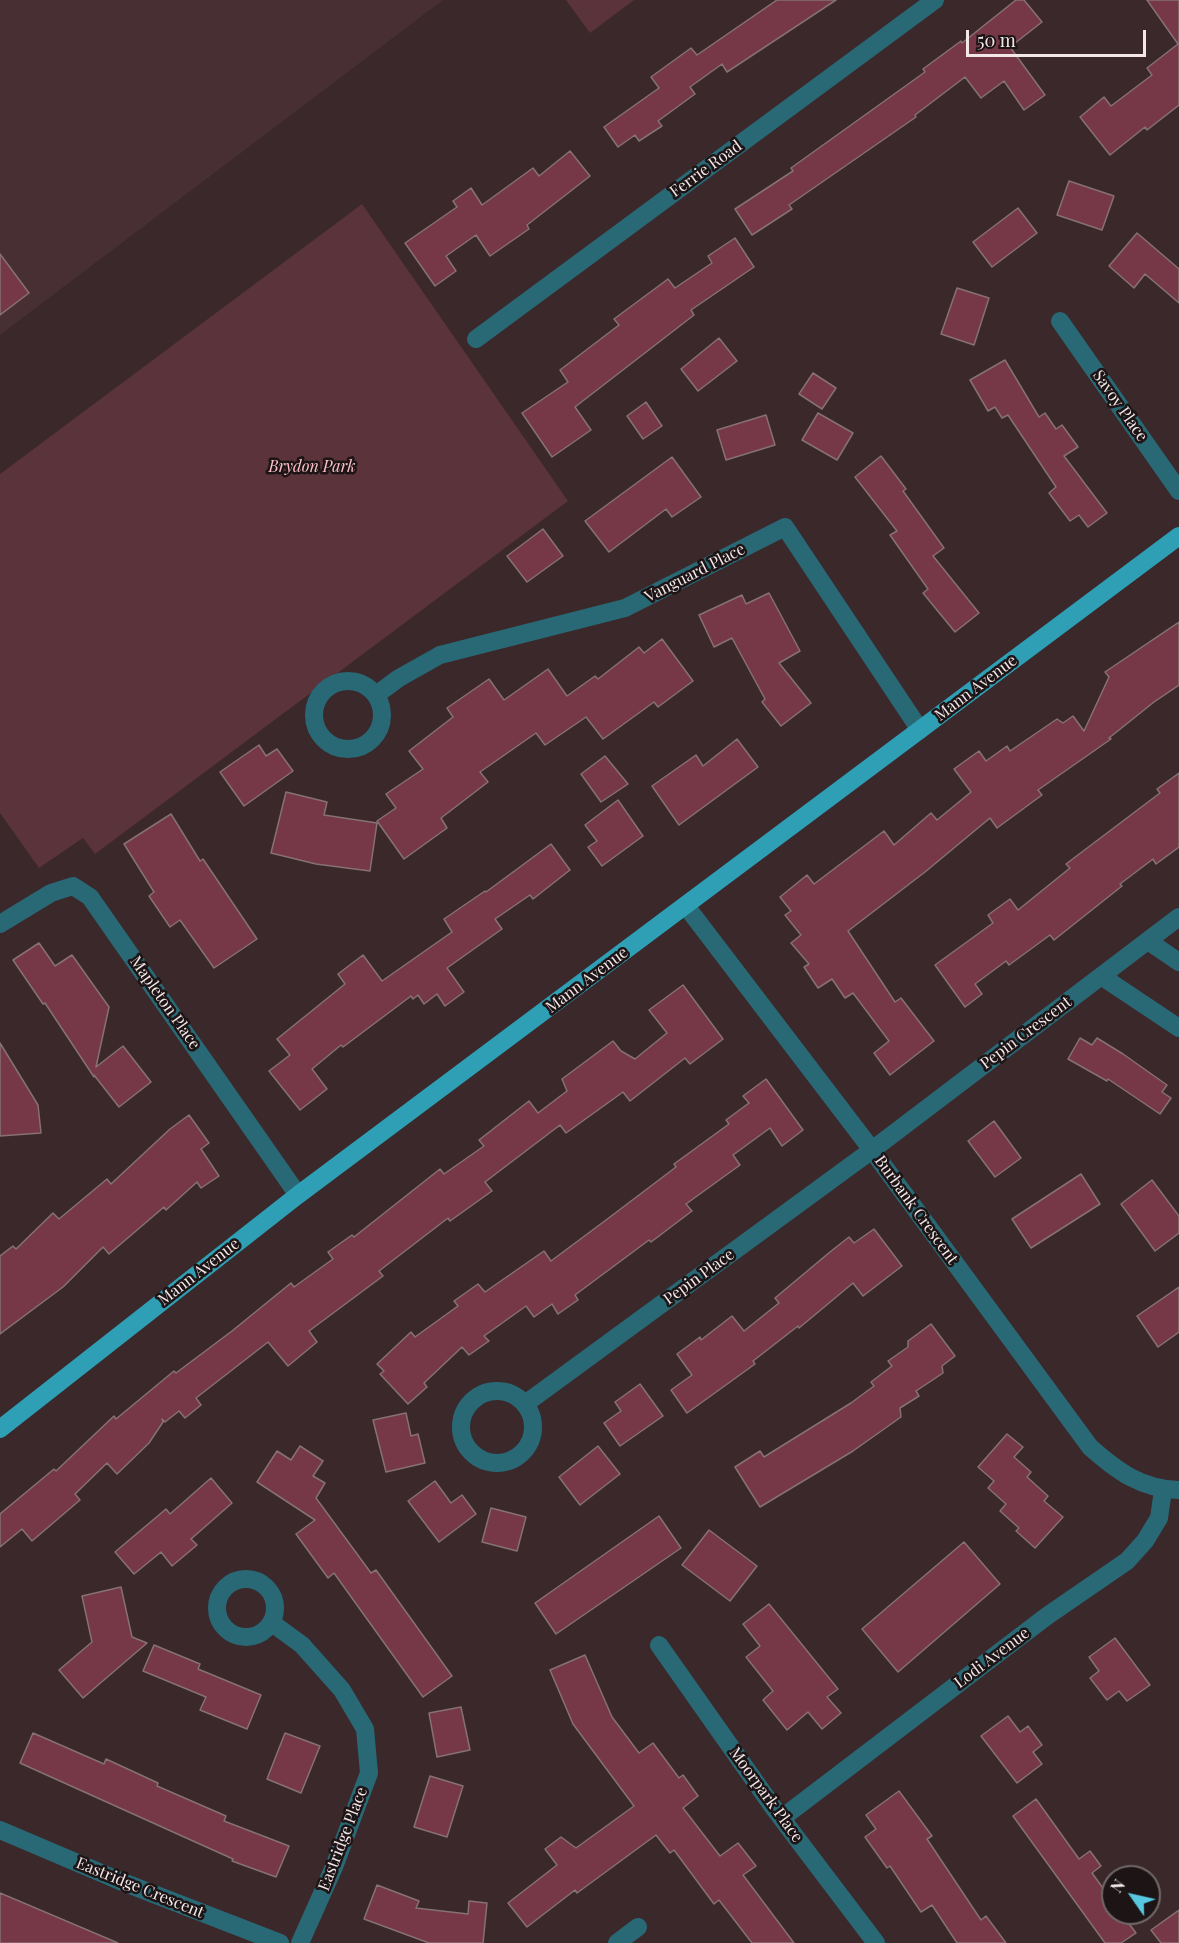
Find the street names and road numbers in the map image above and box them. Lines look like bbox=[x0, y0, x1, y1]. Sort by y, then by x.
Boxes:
street label: Ferrie Road bbox=[666, 136, 746, 202]
street label: Savoy Place bbox=[1088, 367, 1152, 445]
street label: Vanguard Place bbox=[642, 540, 748, 606]
street label: Mann Avenue bbox=[931, 651, 1021, 725]
street label: Mann Avenue bbox=[542, 943, 632, 1017]
street label: Mapleton Place bbox=[126, 953, 204, 1053]
street label: Pepin Crescent bbox=[977, 993, 1075, 1073]
street label: Burbank Crescent bbox=[870, 1152, 962, 1268]
street label: Mann Avenue bbox=[155, 1234, 243, 1310]
street label: Pepin Place bbox=[660, 1245, 738, 1309]
street label: Lodi Avenue bbox=[951, 1624, 1033, 1692]
street label: Moorpark Place bbox=[725, 1744, 807, 1846]
street label: Eastridge Place bbox=[314, 1784, 372, 1894]
street label: Eastridge Crescent bbox=[73, 1854, 207, 1922]

